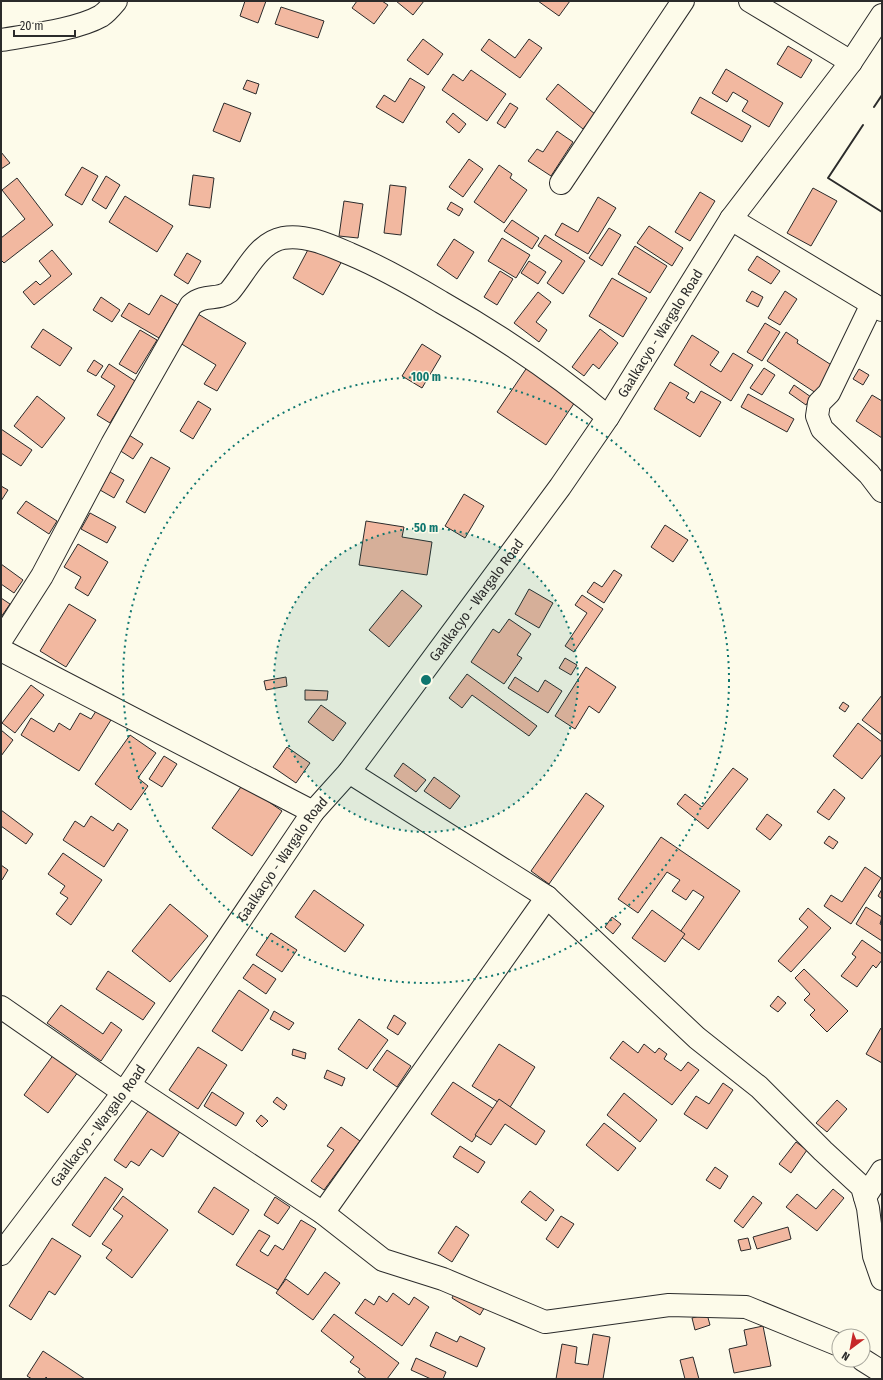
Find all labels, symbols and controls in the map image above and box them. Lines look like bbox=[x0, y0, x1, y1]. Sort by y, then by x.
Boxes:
scale bar bbox=[14, 12, 75, 38]
text: 20 m bbox=[20, 19, 44, 33]
street label: Gaalkacyo - Wargalo Road bbox=[614, 266, 707, 401]
text: 100 m bbox=[411, 370, 441, 384]
text: 50 m bbox=[414, 521, 438, 535]
street label: Gaalkacyo - Wargalo Road bbox=[426, 536, 528, 665]
centre of rings bbox=[419, 673, 433, 687]
street label: Gaalkacyo - Wargalo Road bbox=[234, 793, 332, 925]
street label: Gaalkacyo - Wargalo Road bbox=[47, 1061, 149, 1190]
north arrow bbox=[831, 1328, 871, 1368]
text: N bbox=[840, 1349, 852, 1363]

